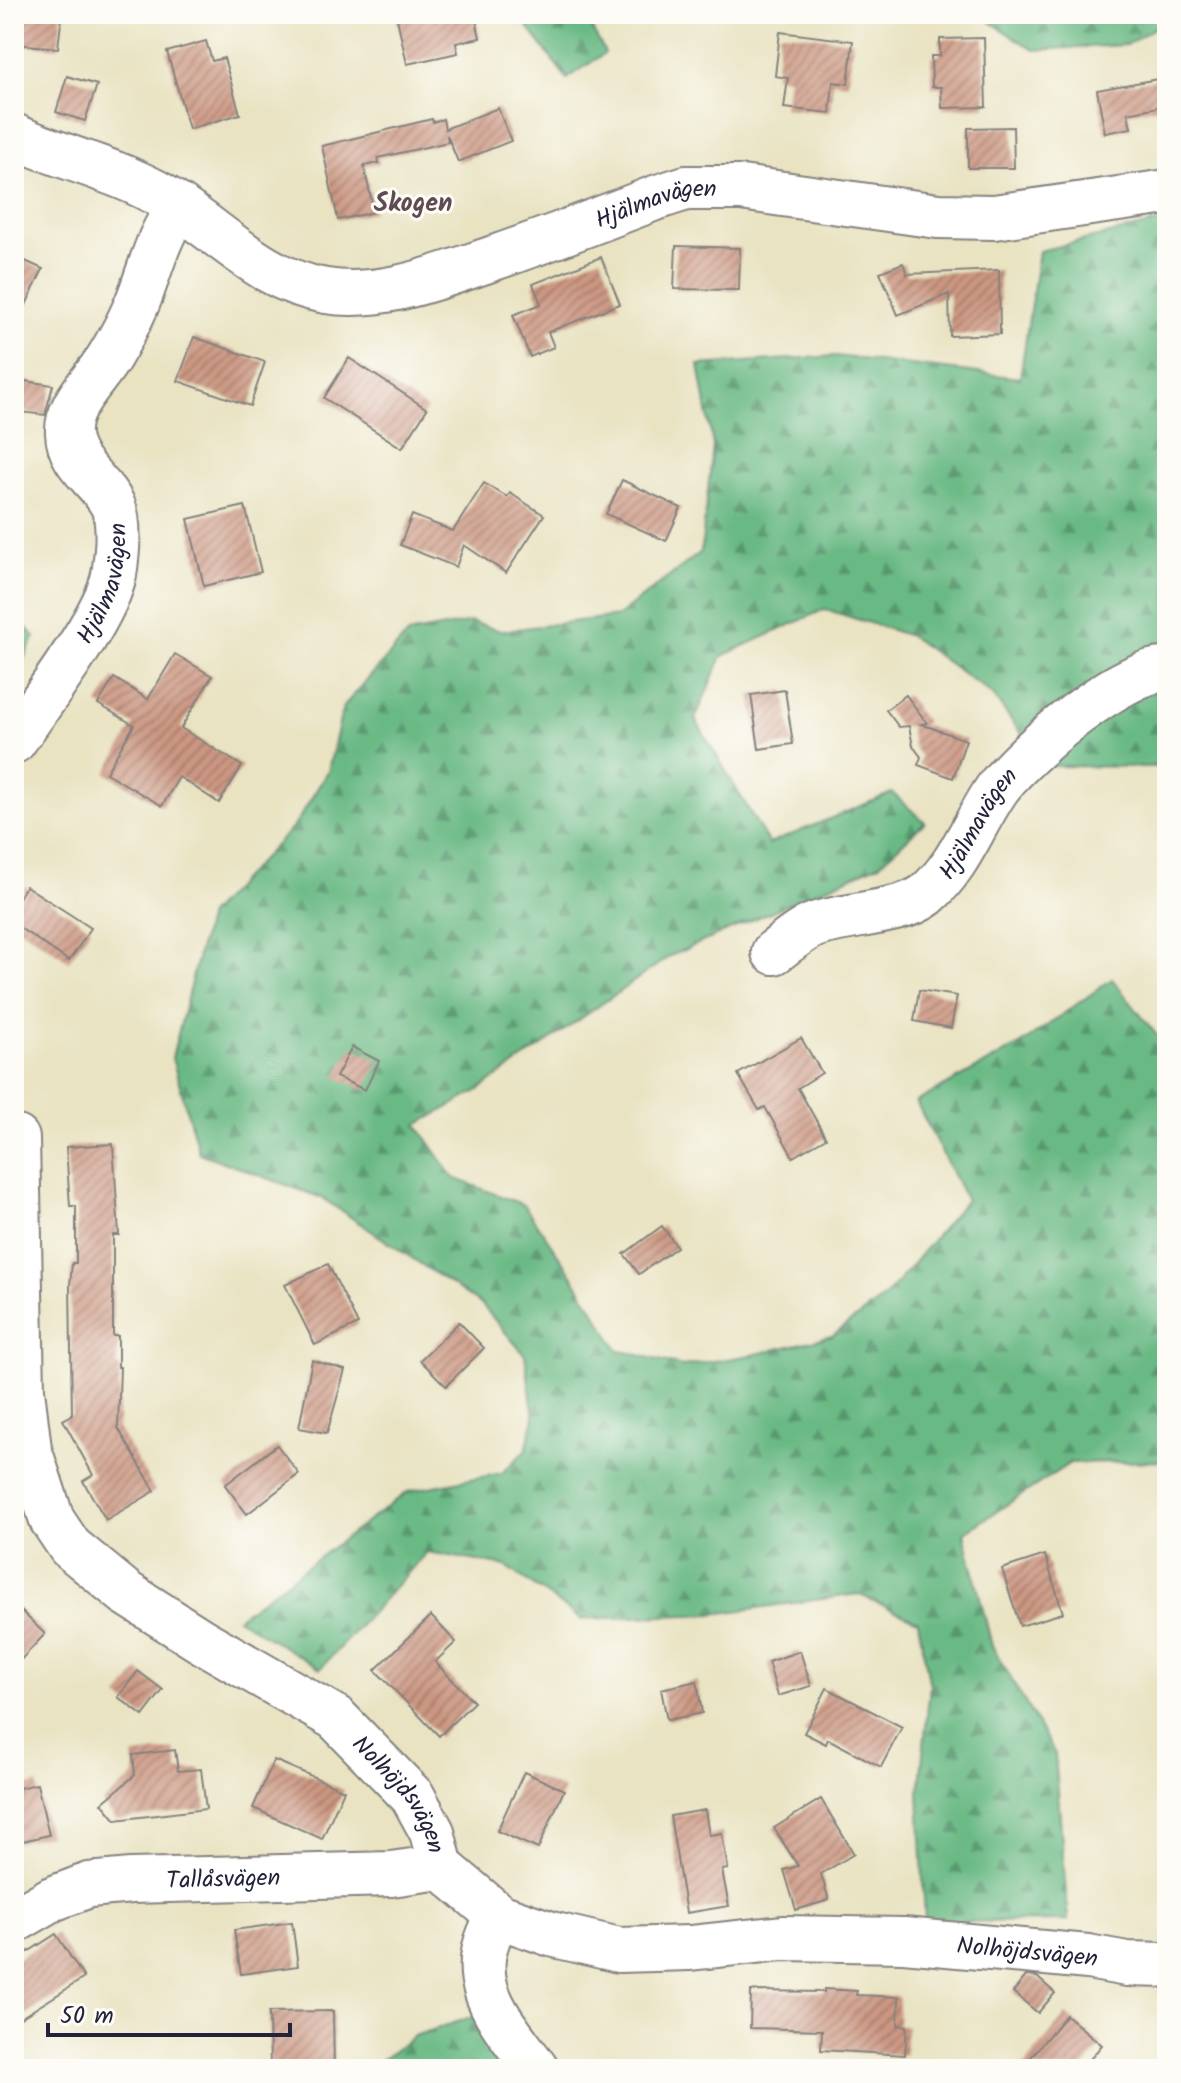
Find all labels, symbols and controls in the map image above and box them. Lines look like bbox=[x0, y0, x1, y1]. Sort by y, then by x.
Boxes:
street label: Hjälmavägen bbox=[590, 170, 717, 240]
district label: Skogen bbox=[374, 183, 452, 225]
street label: Hjälmavägen bbox=[67, 522, 139, 652]
street label: Hjälmavägen bbox=[930, 759, 1028, 889]
street label: Nolhöjdsvägen bbox=[342, 1727, 455, 1858]
street label: Tallåsvägen bbox=[166, 1859, 281, 1901]
street label: Nolhöjdsvägen bbox=[955, 1927, 1101, 1979]
scale bar bbox=[48, 1987, 290, 2037]
text: 50 m bbox=[60, 1997, 114, 2036]

